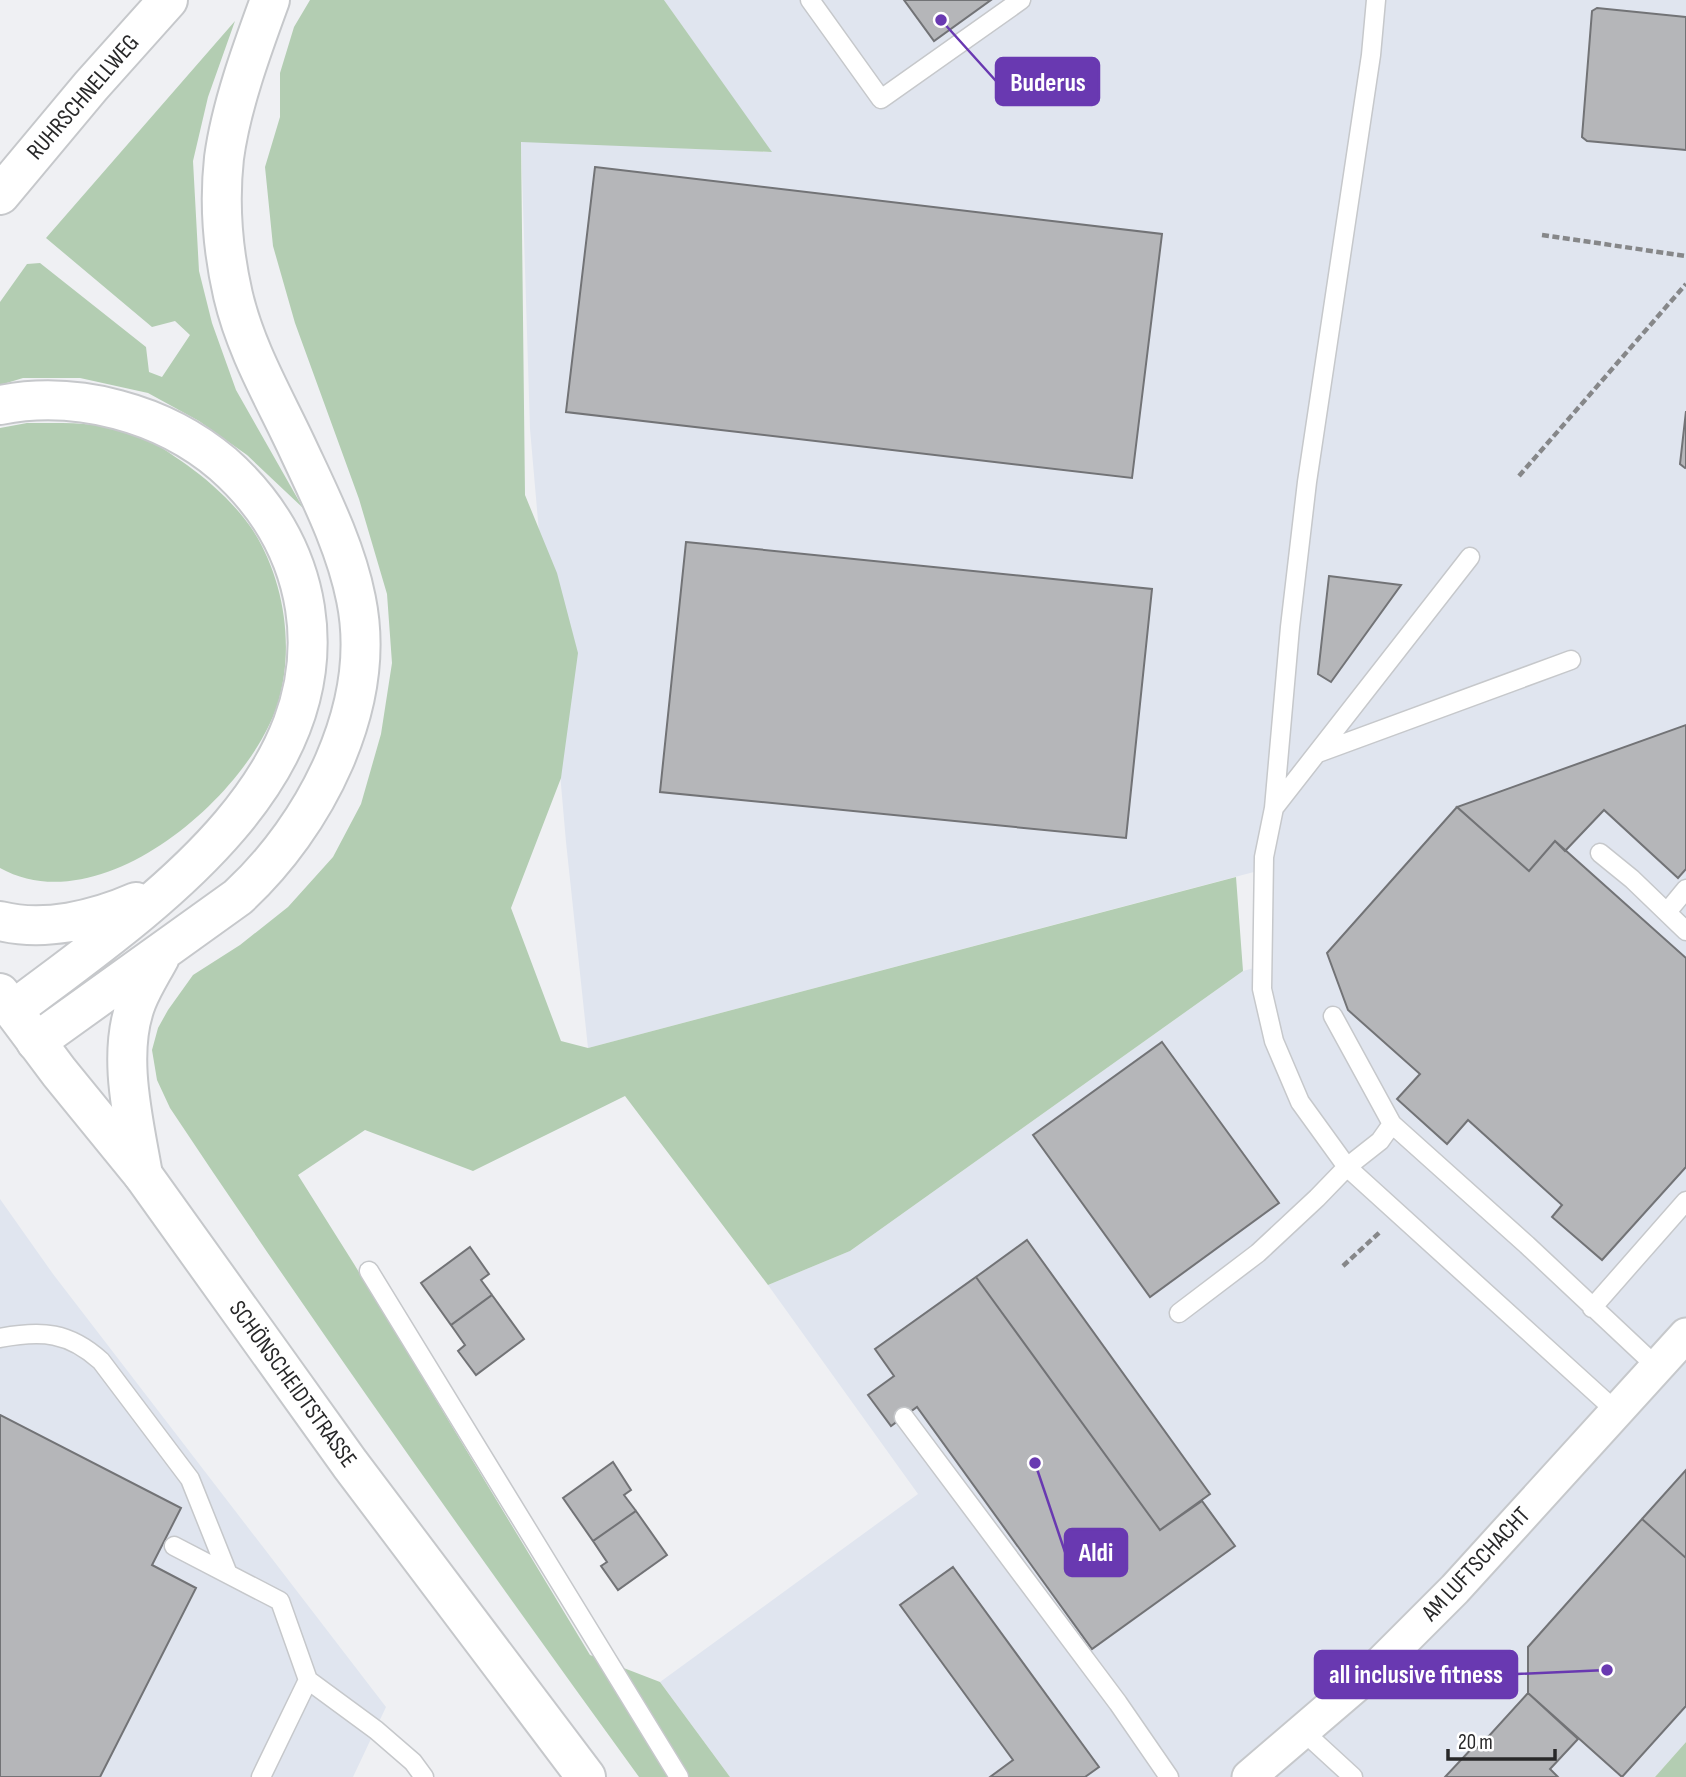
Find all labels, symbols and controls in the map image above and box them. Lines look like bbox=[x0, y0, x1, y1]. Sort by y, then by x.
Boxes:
street label: RUHRSCHNELLWEG bbox=[21, 28, 145, 166]
callout: Buderus bbox=[996, 58, 1099, 105]
text: Buderus bbox=[1010, 68, 1086, 99]
street label: SCHÖNSCHEIDTSTRASSE bbox=[223, 1295, 363, 1473]
street label: AM LUFTSCHACHT bbox=[1415, 1501, 1536, 1628]
callout: Aldi bbox=[1065, 1529, 1127, 1576]
text: Aldi bbox=[1078, 1538, 1113, 1569]
callout: all inclusive fitness bbox=[1315, 1651, 1517, 1698]
text: all inclusive fitness bbox=[1329, 1660, 1503, 1691]
scale bar bbox=[1448, 1718, 1555, 1762]
text: 20 m bbox=[1458, 1730, 1493, 1755]

